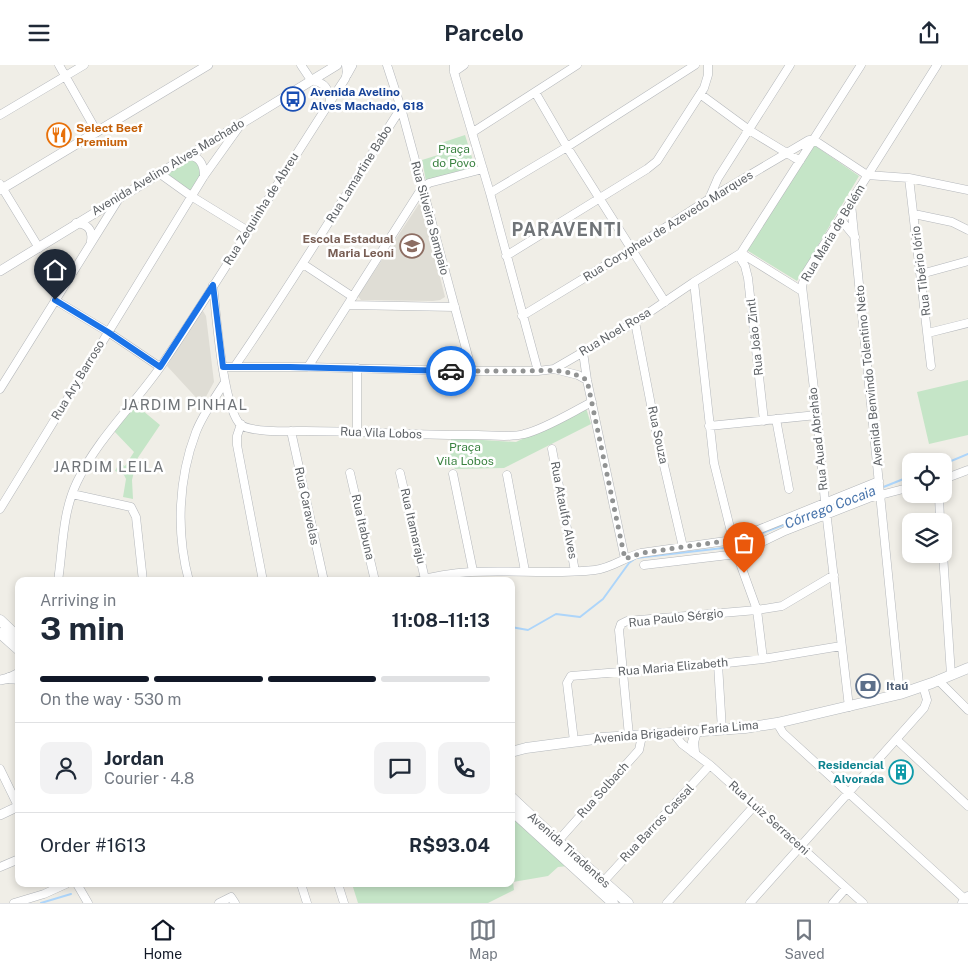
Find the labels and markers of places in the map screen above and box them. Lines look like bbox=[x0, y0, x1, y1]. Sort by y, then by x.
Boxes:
place label: Avenida Avelino Alves Machado, 618 bbox=[310, 85, 424, 113]
bus stop icon: Avenida Avelino Alves Machado, 618 bbox=[280, 86, 306, 112]
place label: Select Beef Premium bbox=[76, 121, 143, 149]
restaurant icon: Select Beef Premium bbox=[46, 122, 72, 148]
place label: Escola Estadual Maria Leoni bbox=[302, 232, 394, 260]
school or university icon: Escola Estadual Maria Leoni bbox=[399, 233, 425, 259]
pin bbox=[34, 249, 76, 300]
pin bbox=[723, 522, 765, 573]
bank icon: Itaú bbox=[855, 673, 881, 699]
place label: Itaú bbox=[886, 679, 908, 693]
place label: Residencial Alvorada bbox=[818, 758, 884, 786]
building icon: Residencial Alvorada bbox=[888, 759, 914, 785]

